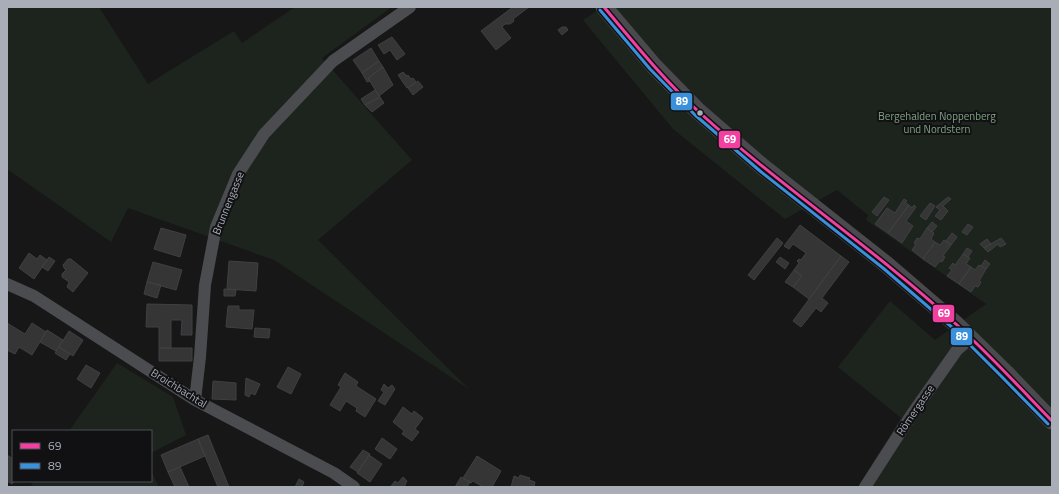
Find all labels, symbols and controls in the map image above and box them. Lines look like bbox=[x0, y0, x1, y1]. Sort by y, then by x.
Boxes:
line badge: 89 bbox=[670, 92, 693, 111]
text: 89 bbox=[676, 93, 688, 109]
unlabelled marker bbox=[695, 108, 705, 118]
park label: Bergehalden Noppenberg und Nordstern bbox=[878, 108, 996, 137]
line badge: 69 bbox=[718, 130, 741, 149]
text: 69 bbox=[724, 131, 736, 147]
street label: Brunnengasse bbox=[208, 169, 248, 237]
line badge: 69 bbox=[932, 304, 955, 323]
text: 69 bbox=[938, 305, 950, 321]
line badge: 89 bbox=[950, 327, 973, 346]
text: 89 bbox=[956, 328, 968, 344]
street label: Broichbachtal bbox=[148, 364, 210, 412]
street label: Römergasse bbox=[892, 381, 938, 438]
legend bbox=[12, 430, 152, 482]
text: 69 bbox=[48, 436, 62, 455]
text: 89 bbox=[48, 456, 62, 475]

